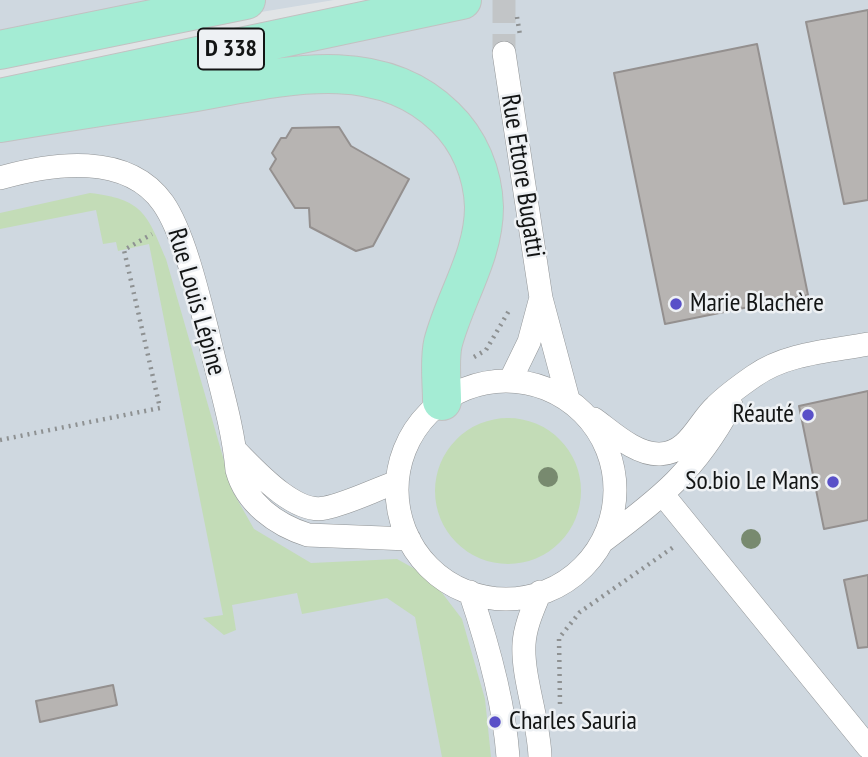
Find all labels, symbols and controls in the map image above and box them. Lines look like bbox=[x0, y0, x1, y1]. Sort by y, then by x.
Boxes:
road number: D 338 bbox=[198, 28, 264, 70]
street label: Rue Ettore Bugatti bbox=[494, 92, 550, 260]
street label: Rue Louis Lépine bbox=[160, 225, 232, 379]
place label: Marie Blachère bbox=[690, 288, 824, 320]
marker: Marie Blachère bbox=[668, 296, 684, 312]
place label: Réauté bbox=[732, 399, 794, 431]
marker: Réauté bbox=[800, 407, 816, 423]
place label: So.bio Le Mans bbox=[685, 466, 819, 498]
marker: So.bio Le Mans bbox=[825, 474, 841, 490]
place label: Charles Sauria bbox=[509, 706, 637, 738]
marker: Charles Sauria bbox=[487, 714, 503, 730]

